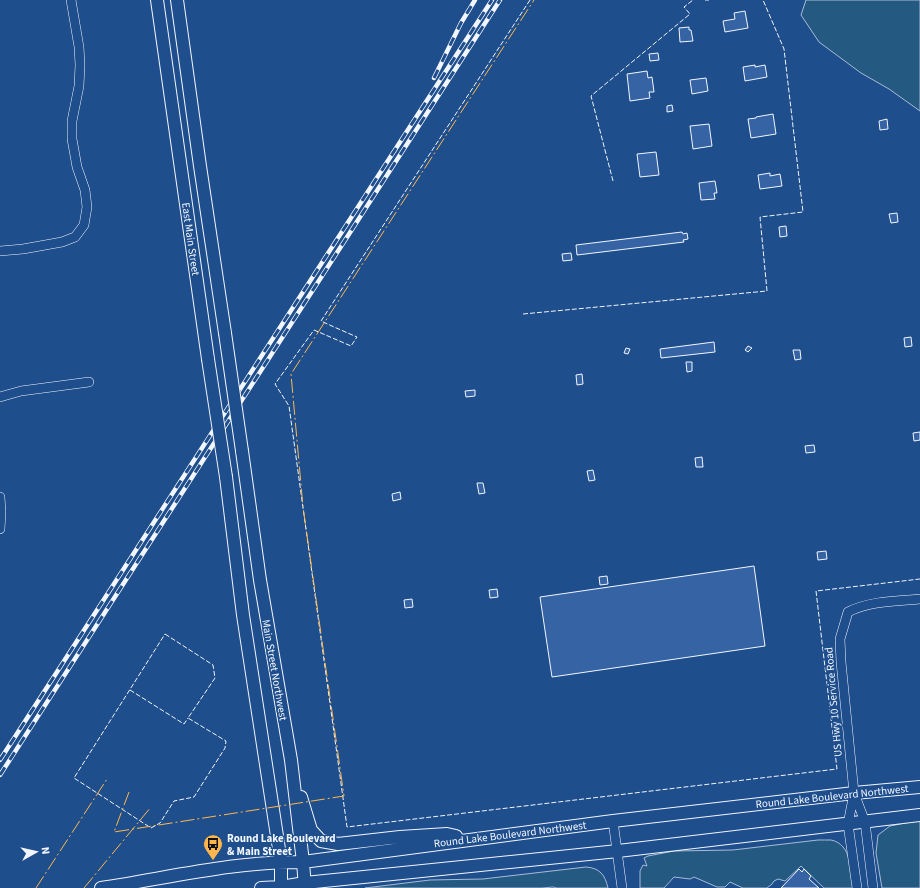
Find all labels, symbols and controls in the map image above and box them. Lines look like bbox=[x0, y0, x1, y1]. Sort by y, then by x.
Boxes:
street label: East Main Street bbox=[178, 202, 203, 277]
street label: Main Street Northwest bbox=[258, 618, 291, 722]
street label: US Hwy 10 Service Road bbox=[821, 647, 846, 757]
street label: Round Lake Boulevard Northwest bbox=[755, 781, 909, 812]
street label: Round Lake Boulevard Northwest bbox=[433, 818, 587, 851]
place label: Round Lake Boulevard & Main Street bbox=[227, 831, 336, 859]
north arrow bbox=[16, 832, 56, 872]
bus stop icon: Round Lake Boulevard & Main Street bbox=[202, 833, 224, 861]
text: N bbox=[37, 846, 53, 855]

